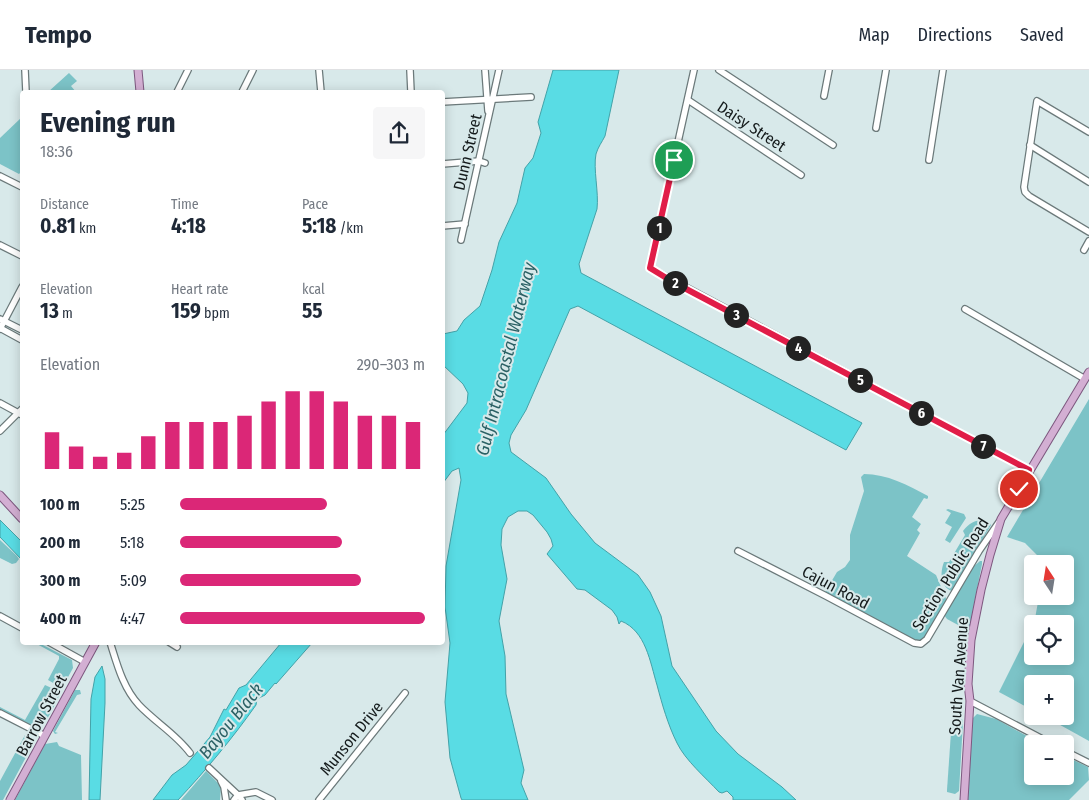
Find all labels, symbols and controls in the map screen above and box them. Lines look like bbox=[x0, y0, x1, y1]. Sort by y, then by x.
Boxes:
text: Tempo bbox=[25, 21, 92, 49]
text: Map bbox=[858, 24, 890, 46]
text: Directions bbox=[918, 24, 992, 46]
text: Saved bbox=[1020, 24, 1064, 46]
street label: Daisy Street bbox=[714, 97, 790, 156]
text: Evening run bbox=[40, 106, 176, 139]
button: share bbox=[373, 107, 425, 159]
street label: Dunn Street bbox=[449, 111, 486, 192]
pin bbox=[653, 139, 695, 181]
text: 18:36 bbox=[40, 142, 73, 161]
icon: arrive bbox=[660, 146, 688, 174]
text: Distance bbox=[40, 196, 89, 213]
text: Time bbox=[171, 196, 199, 213]
text: Pace bbox=[302, 196, 328, 213]
text: 0.81 bbox=[40, 213, 76, 239]
text: 4:18 bbox=[171, 213, 206, 239]
text: 5:18 bbox=[302, 213, 336, 239]
pin: 1 bbox=[646, 216, 672, 240]
text: km bbox=[76, 220, 96, 237]
text: /km bbox=[336, 220, 364, 237]
text: 1 bbox=[657, 220, 662, 237]
water label: Gulf Intracoastal Waterway bbox=[471, 259, 541, 458]
pin: 2 bbox=[662, 270, 688, 296]
text: 2 bbox=[672, 275, 679, 292]
text: Elevation bbox=[40, 281, 93, 298]
text: Heart rate bbox=[171, 281, 228, 298]
text: kcal bbox=[302, 281, 325, 298]
text: 13 bbox=[40, 298, 59, 324]
text: 159 bbox=[171, 298, 201, 324]
text: 55 bbox=[302, 298, 323, 324]
pin: 3 bbox=[724, 302, 748, 328]
text: m bbox=[59, 305, 73, 322]
text: bpm bbox=[201, 305, 230, 322]
text: 3 bbox=[733, 307, 740, 324]
pin: 4 bbox=[786, 336, 810, 360]
text: 4 bbox=[795, 340, 802, 357]
text: Elevation bbox=[40, 355, 100, 374]
text: 290–303 m bbox=[357, 355, 425, 374]
pin: 5 bbox=[848, 368, 872, 392]
text: 5 bbox=[857, 372, 864, 389]
pin: 6 bbox=[908, 400, 934, 426]
text: 6 bbox=[918, 405, 925, 422]
pin: 7 bbox=[970, 434, 996, 458]
text: 7 bbox=[981, 438, 986, 455]
pin bbox=[998, 468, 1040, 510]
icon: check bbox=[1005, 475, 1033, 503]
text: 100 m bbox=[40, 495, 80, 514]
text: 5:25 bbox=[120, 495, 145, 514]
street label: Section Public Road bbox=[908, 514, 993, 634]
text: 200 m bbox=[40, 533, 80, 552]
text: 5:18 bbox=[120, 533, 144, 552]
north arrow bbox=[1024, 555, 1074, 605]
map controls bbox=[1024, 555, 1074, 785]
street label: Cajun Road bbox=[799, 562, 873, 613]
text: 300 m bbox=[40, 571, 81, 590]
text: 5:09 bbox=[120, 571, 147, 590]
text: 400 m bbox=[40, 609, 81, 628]
text: 4:47 bbox=[120, 609, 145, 628]
button: locate bbox=[1024, 615, 1074, 665]
street label: South Van Avenue bbox=[945, 617, 972, 735]
street label: Barrow Street bbox=[12, 671, 71, 759]
button: + bbox=[1024, 675, 1074, 725]
water label: Bayou Black bbox=[194, 679, 268, 763]
street label: Munson Drive bbox=[316, 697, 387, 779]
button: − bbox=[1024, 735, 1074, 785]

